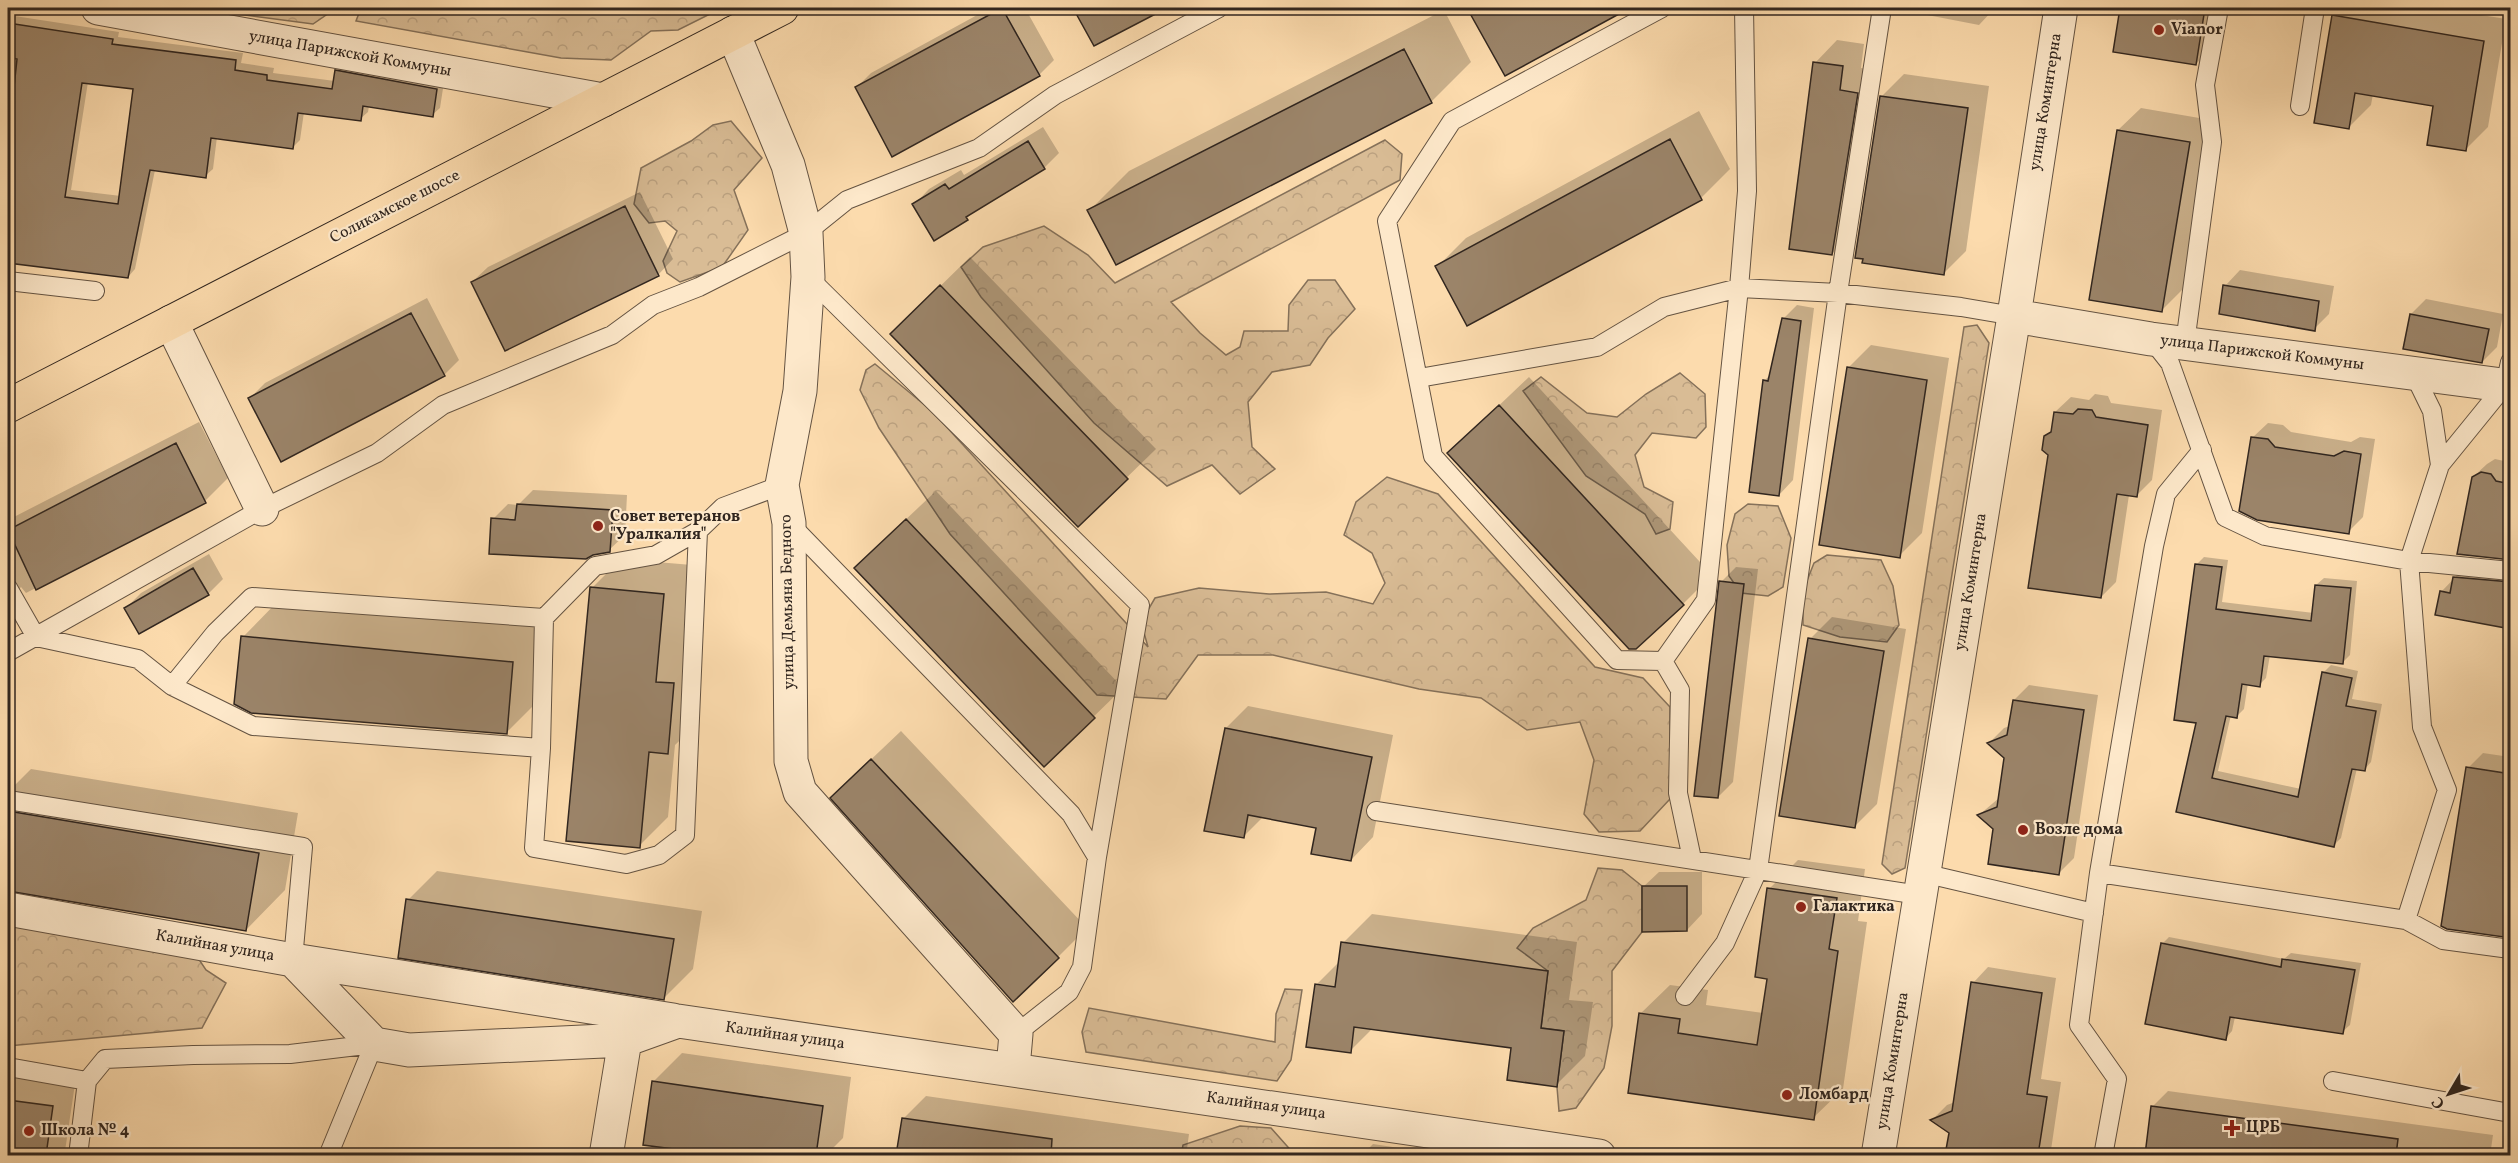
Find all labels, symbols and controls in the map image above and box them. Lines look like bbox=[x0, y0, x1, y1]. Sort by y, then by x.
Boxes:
place label: Vianor bbox=[2171, 19, 2223, 41]
marker: Vianor bbox=[2152, 23, 2166, 37]
street label: улица Парижской Коммуны bbox=[247, 25, 453, 83]
street label: улица Коминтерна bbox=[2024, 32, 2068, 172]
street label: Соликамское шоссе bbox=[326, 165, 464, 249]
street label: улица Парижской Коммуны bbox=[2159, 330, 2365, 376]
place label: Совет ветеранов "Уралкалия" bbox=[610, 506, 740, 546]
street label: улица Коминтерна bbox=[1949, 512, 1993, 652]
street label: улица Демьяна Бедного bbox=[775, 514, 801, 690]
marker: Совет ветеранов "Уралкалия" bbox=[591, 519, 605, 533]
place label: Возле дома bbox=[2035, 819, 2123, 841]
marker: Возле дома bbox=[2016, 823, 2030, 837]
place label: Галактика bbox=[1813, 896, 1895, 918]
marker: Галактика bbox=[1794, 900, 1808, 914]
street label: Калийная улица bbox=[154, 925, 276, 967]
street label: улица Коминтерна bbox=[1871, 991, 1915, 1131]
street label: Калийная улица bbox=[724, 1017, 846, 1055]
north arrow bbox=[2419, 1064, 2479, 1124]
place label: Ломбард bbox=[1799, 1084, 1869, 1106]
street label: Калийная улица bbox=[1205, 1087, 1327, 1125]
marker: Ломбард bbox=[1780, 1088, 1794, 1102]
text: С bbox=[2427, 1091, 2451, 1113]
place label: ЦРБ bbox=[2246, 1117, 2280, 1139]
marker: ЦРБ bbox=[2223, 1119, 2241, 1137]
place label: Школа № 4 bbox=[41, 1120, 130, 1142]
marker: Школа № 4 bbox=[22, 1124, 36, 1138]

